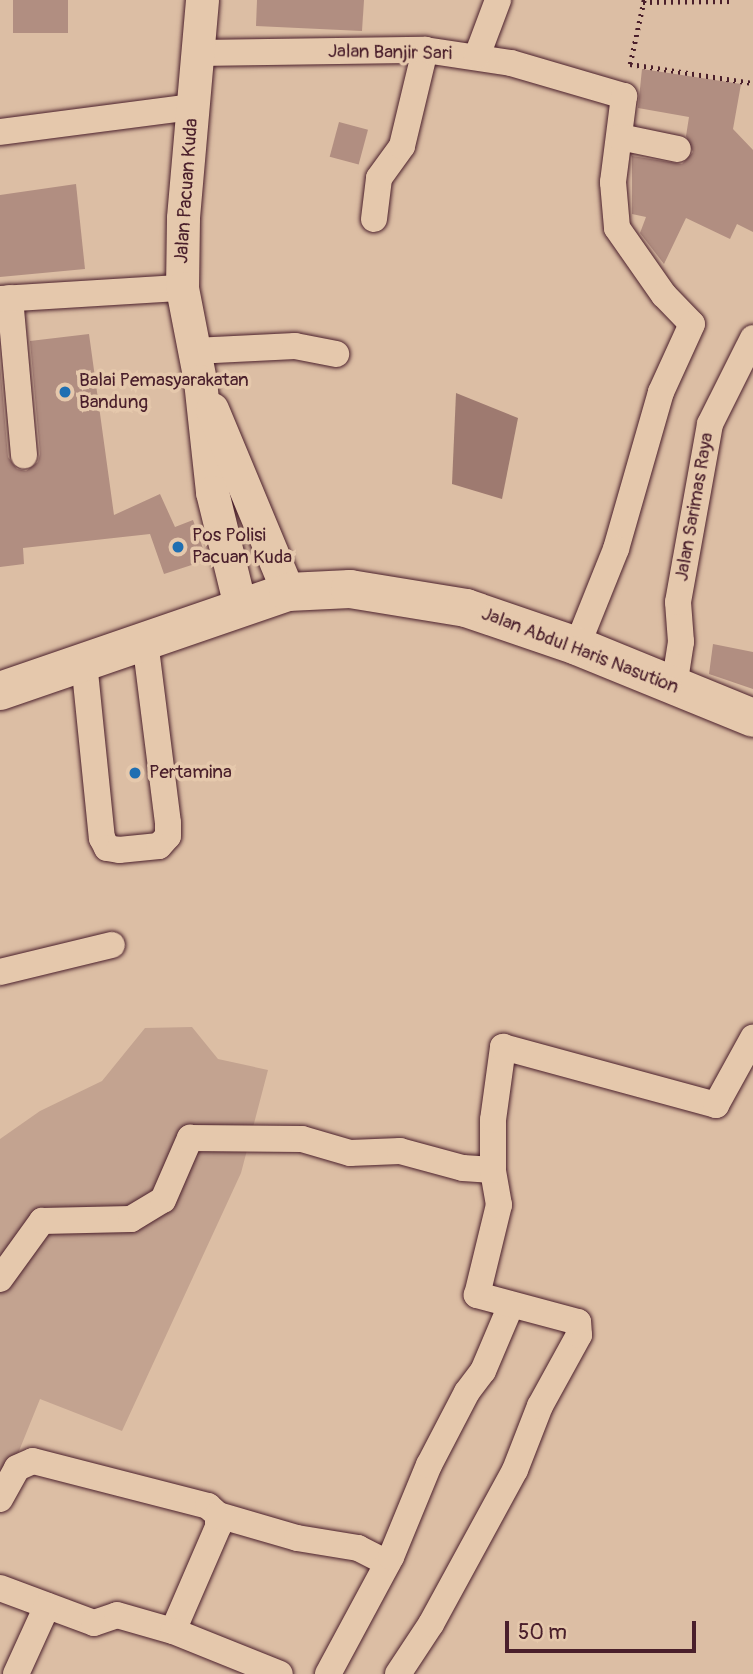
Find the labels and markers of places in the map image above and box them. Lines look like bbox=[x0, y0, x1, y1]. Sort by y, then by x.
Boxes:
place label: Balai Pemasyarakatan Bandung bbox=[79, 370, 249, 414]
marker: Balai Pemasyarakatan Bandung bbox=[57, 384, 73, 400]
place label: Pos Polisi Pacuan Kuda bbox=[192, 525, 292, 569]
marker: Pos Polisi Pacuan Kuda bbox=[170, 539, 186, 555]
place label: Pertamina bbox=[149, 762, 232, 784]
marker: Pertamina bbox=[127, 765, 143, 781]

